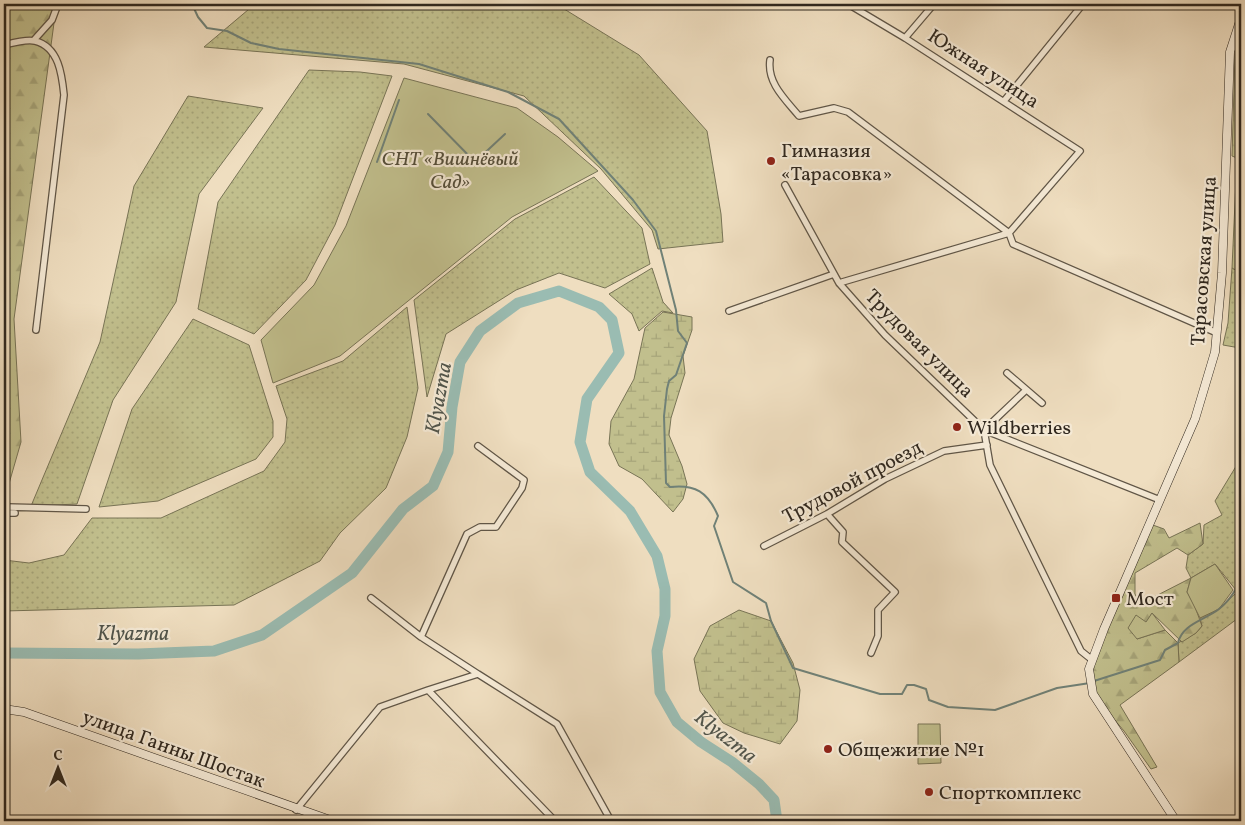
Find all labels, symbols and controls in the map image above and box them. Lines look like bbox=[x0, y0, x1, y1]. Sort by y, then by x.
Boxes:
street label: Южная улица bbox=[922, 23, 1044, 116]
place label: Гимназия «Тарасовка» bbox=[781, 138, 892, 189]
park label: СНТ «Вишнёвый Сад» bbox=[382, 146, 518, 197]
marker: Гимназия «Тарасовка» bbox=[765, 155, 777, 167]
street label: Тарасовская улица bbox=[1185, 175, 1225, 347]
street label: Трудовая улица bbox=[858, 284, 979, 405]
water label: Klyazma bbox=[419, 360, 460, 436]
place label: Wildberries bbox=[967, 415, 1071, 443]
marker: Wildberries bbox=[951, 421, 963, 433]
street label: Трудовой проезд bbox=[778, 434, 928, 531]
place label: Мост bbox=[1126, 586, 1174, 614]
marker: Мост bbox=[1110, 592, 1122, 604]
water label: Klyazma bbox=[97, 620, 169, 649]
water label: Klyazma bbox=[688, 703, 763, 771]
street label: улица Ганны Шостак bbox=[78, 704, 269, 796]
place label: Общежитие №1 bbox=[838, 737, 985, 765]
north arrow bbox=[32, 742, 82, 792]
marker: Общежитие №1 bbox=[822, 743, 834, 755]
text: С bbox=[53, 747, 63, 766]
place label: Спорткомплекс bbox=[939, 780, 1082, 808]
marker: Спорткомплекс bbox=[923, 786, 935, 798]

